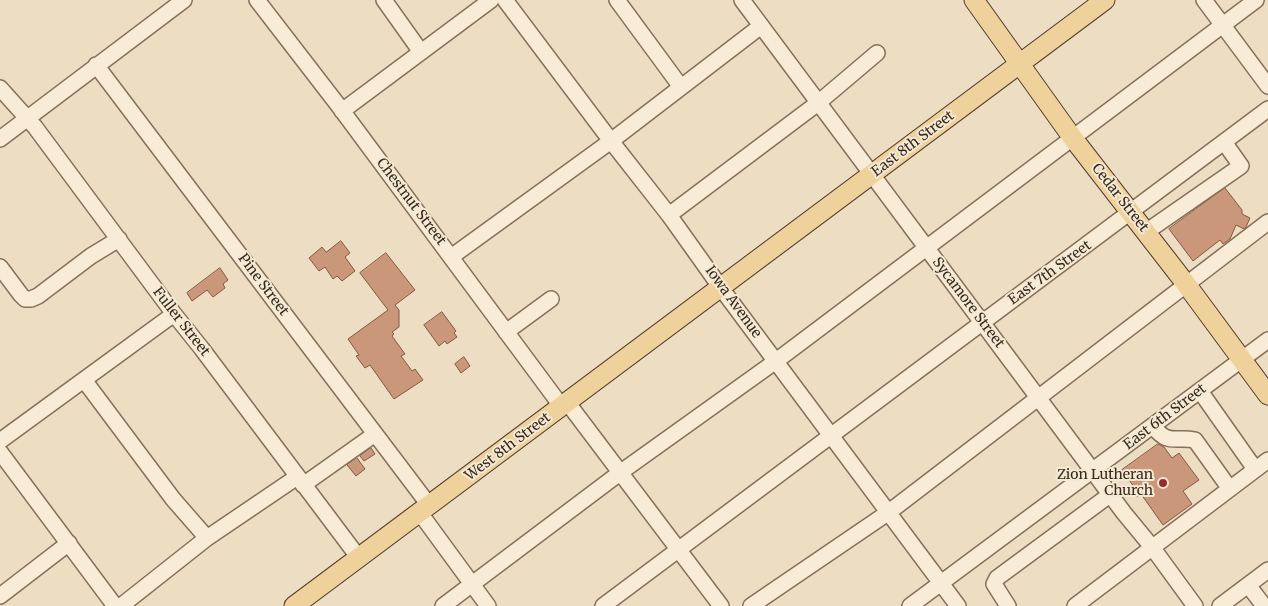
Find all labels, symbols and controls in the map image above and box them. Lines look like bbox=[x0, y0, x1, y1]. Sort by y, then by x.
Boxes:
street label: East 8th Street bbox=[868, 108, 958, 180]
street label: Chestnut Street bbox=[373, 155, 449, 249]
street label: Cedar Street bbox=[1088, 160, 1152, 236]
street label: East 7th Street bbox=[1005, 237, 1095, 309]
street label: Pine Street bbox=[234, 251, 292, 319]
street label: Sycamore Street bbox=[928, 254, 1008, 352]
street label: Iowa Avenue bbox=[701, 263, 765, 341]
street label: Fuller Street bbox=[149, 284, 213, 360]
street label: East 6th Street bbox=[1120, 381, 1210, 453]
street label: West 8th Street bbox=[462, 409, 554, 485]
place label: Zion Lutheran Church bbox=[1057, 467, 1153, 500]
marker: Zion Lutheran Church bbox=[1157, 477, 1169, 489]

